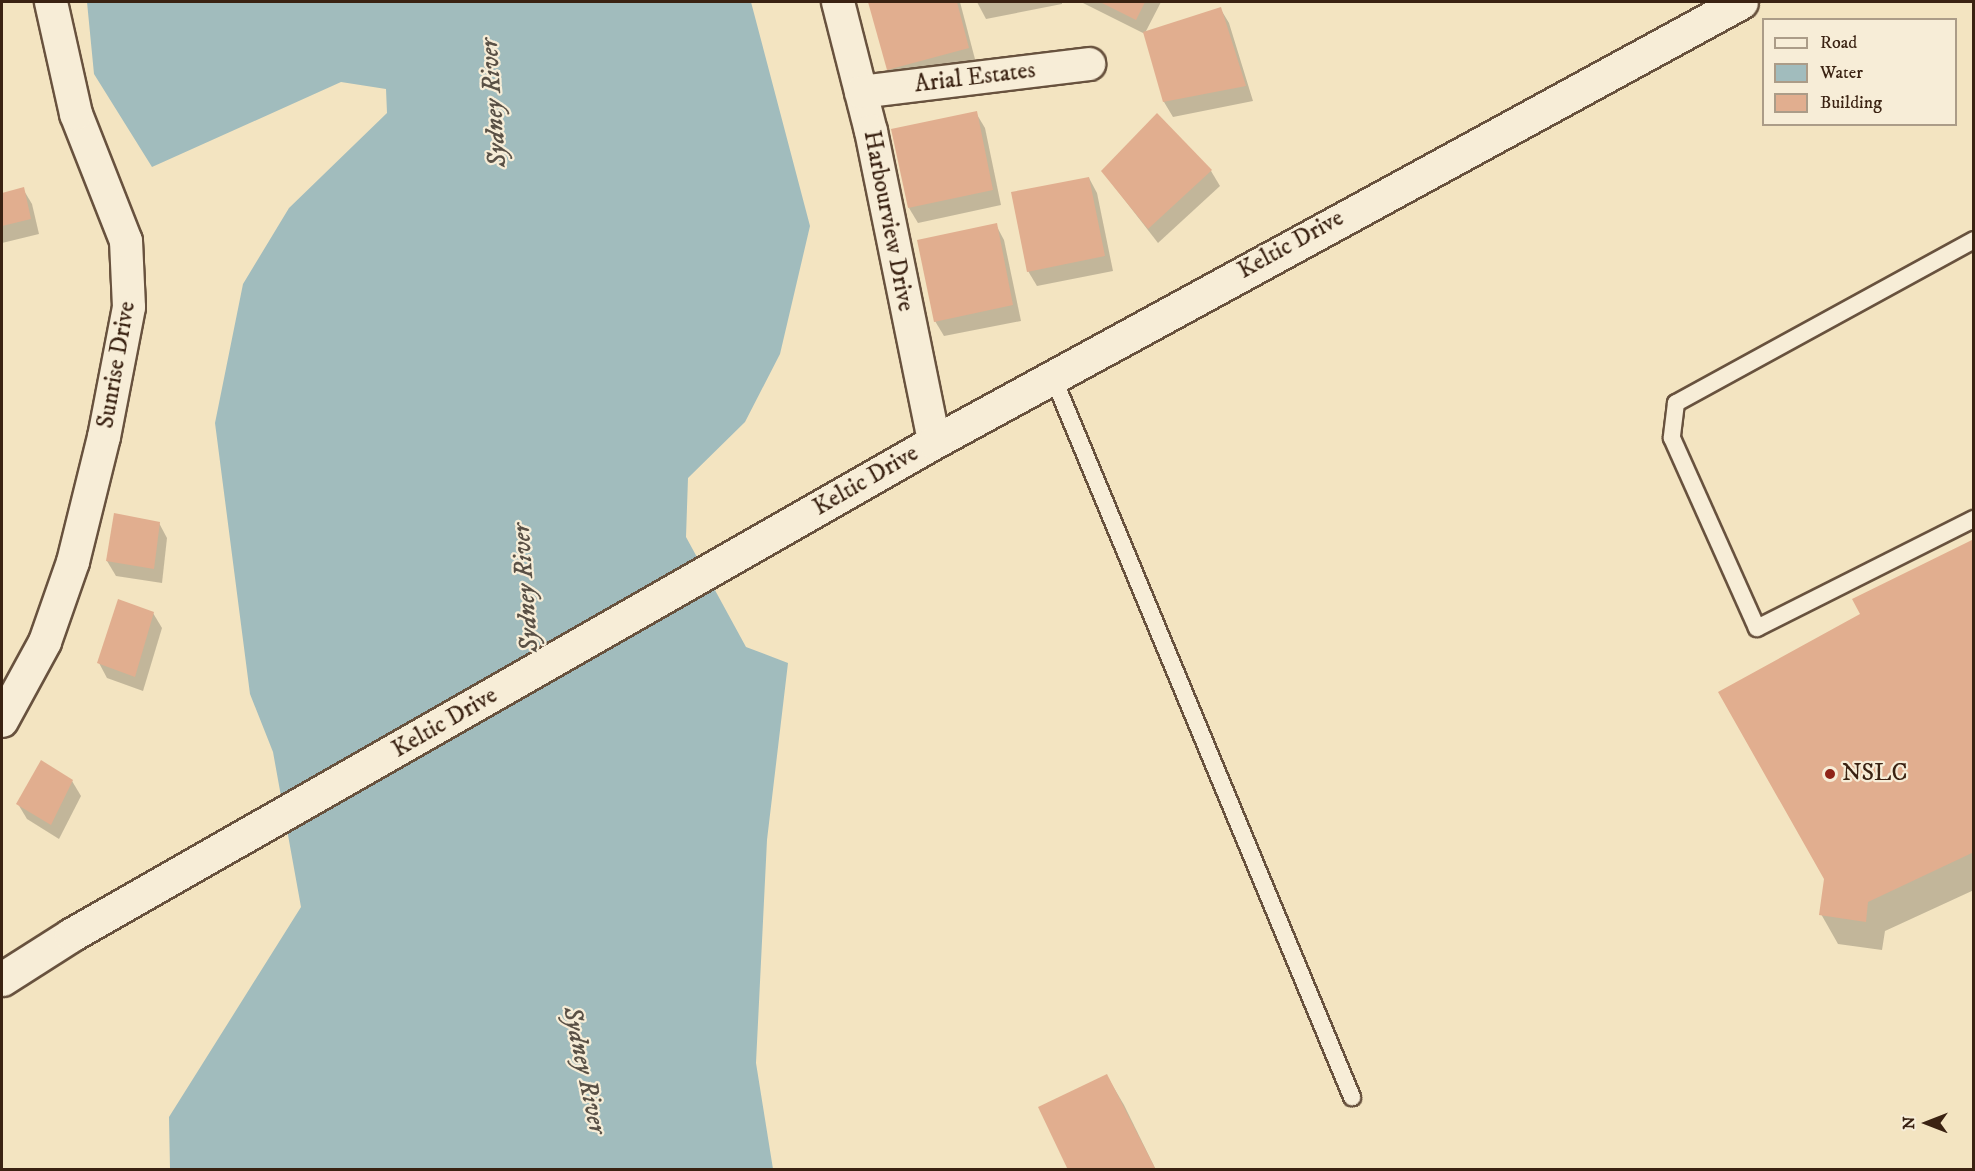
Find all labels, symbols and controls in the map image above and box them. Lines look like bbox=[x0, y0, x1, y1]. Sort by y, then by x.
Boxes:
legend bbox=[1762, 18, 1957, 126]
text: Road bbox=[1820, 32, 1857, 54]
water label: Sydney River bbox=[474, 37, 514, 169]
street label: Arial Estates bbox=[913, 56, 1037, 100]
text: Water bbox=[1820, 62, 1863, 84]
text: Building bbox=[1820, 92, 1882, 114]
street label: Harbourview Drive bbox=[856, 128, 920, 314]
street label: Keltic Drive bbox=[1233, 204, 1349, 286]
street label: Sunrise Drive bbox=[92, 299, 142, 431]
street label: Keltic Drive bbox=[808, 439, 924, 523]
water label: Sydney River bbox=[506, 522, 546, 654]
street label: Keltic Drive bbox=[387, 681, 503, 765]
place label: NSLC bbox=[1842, 760, 1907, 788]
marker: NSLC bbox=[1823, 767, 1837, 781]
water label: Sydney River bbox=[555, 1003, 613, 1137]
north arrow bbox=[1897, 1093, 1957, 1153]
text: N bbox=[1899, 1116, 1919, 1130]

